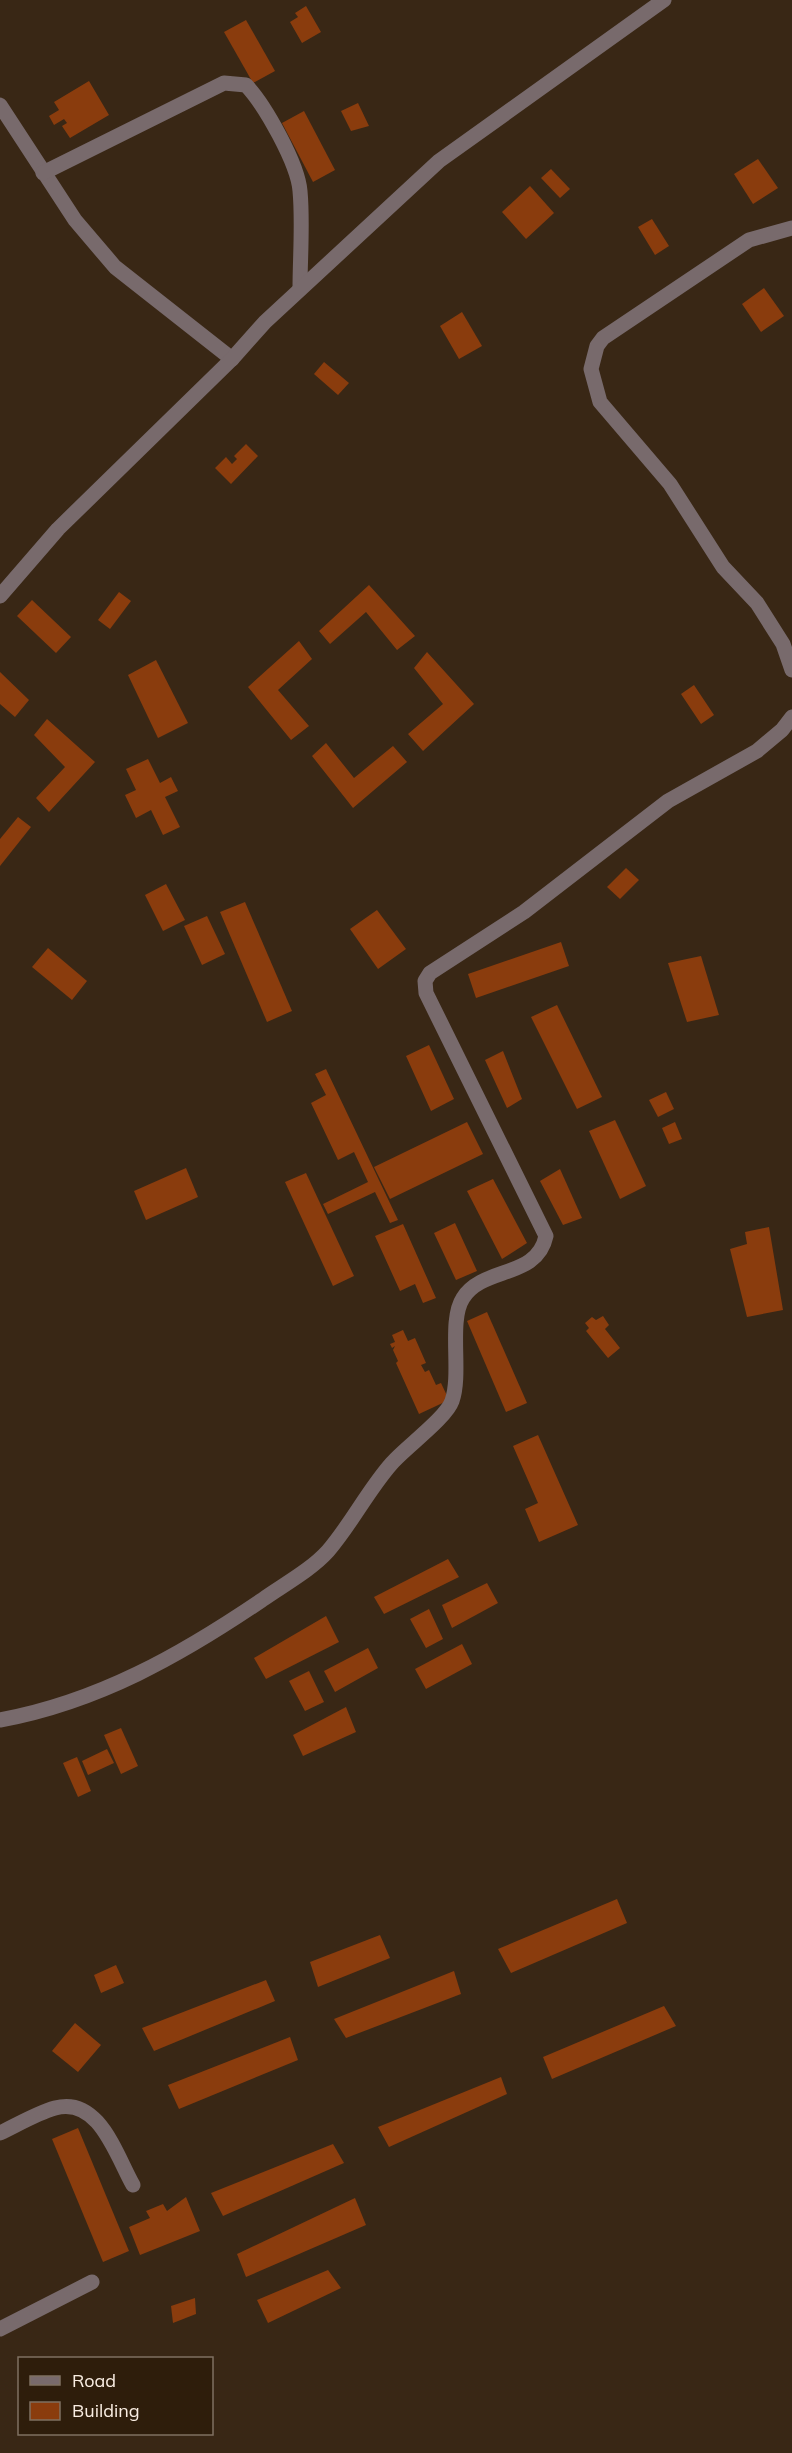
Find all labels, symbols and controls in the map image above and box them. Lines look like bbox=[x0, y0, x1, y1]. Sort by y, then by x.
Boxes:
legend bbox=[18, 2357, 213, 2435]
text: Road bbox=[72, 2369, 116, 2392]
text: Building bbox=[72, 2399, 140, 2422]

